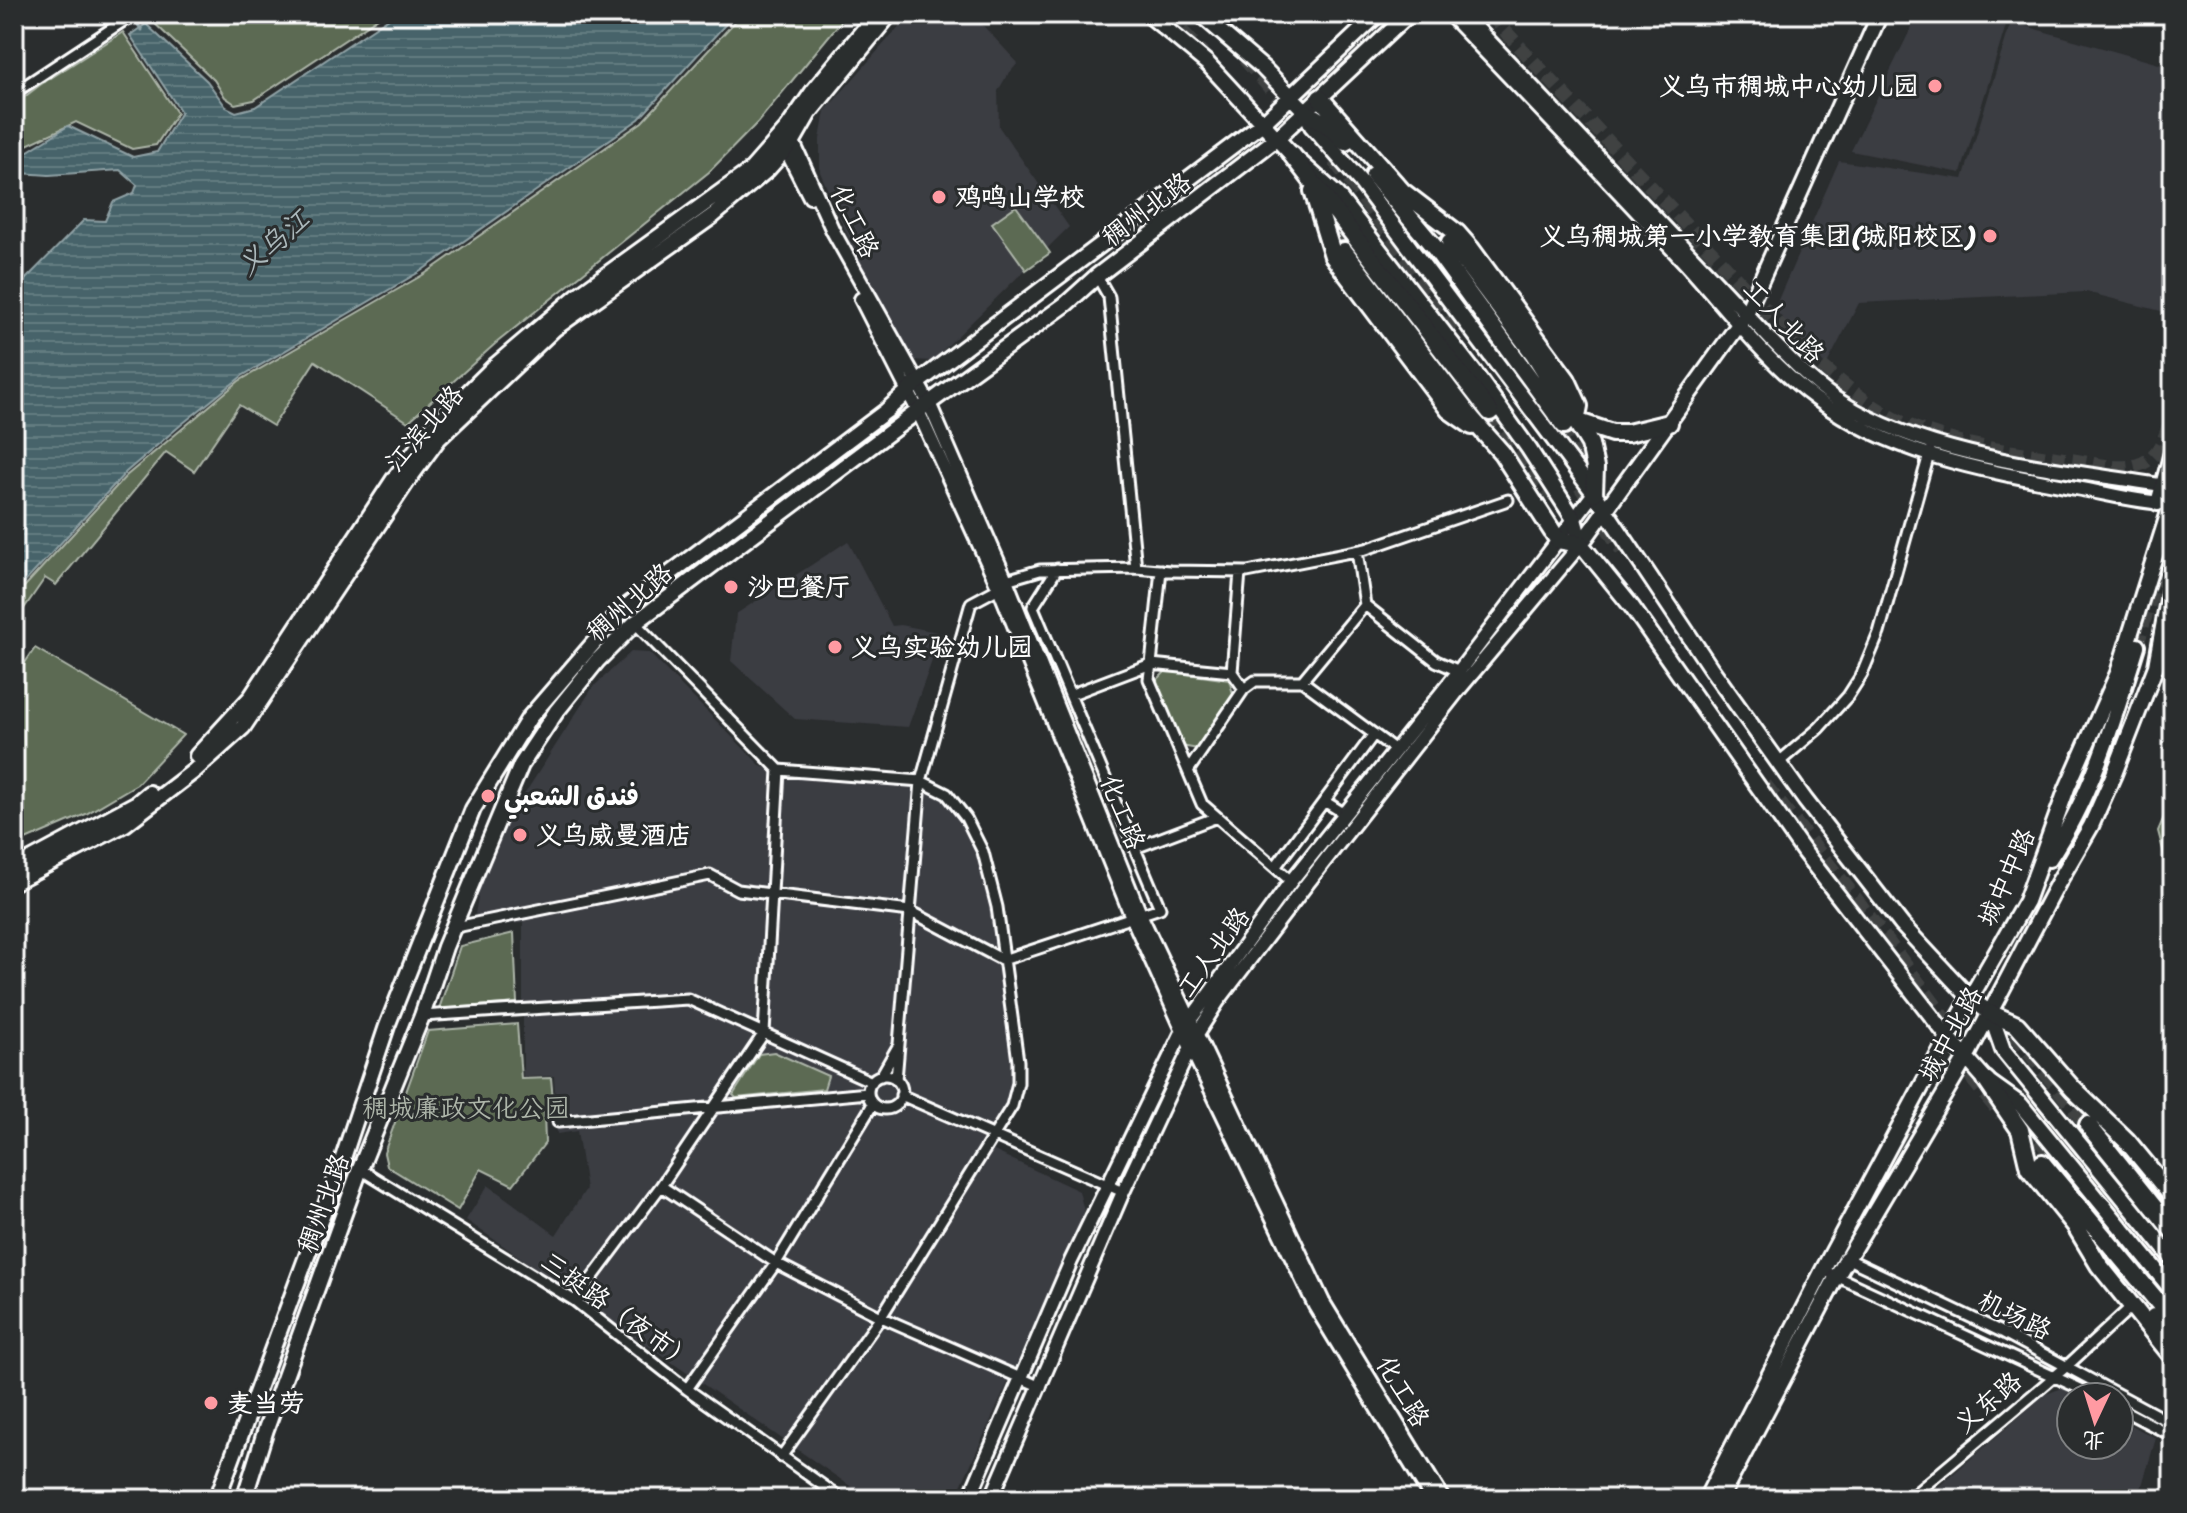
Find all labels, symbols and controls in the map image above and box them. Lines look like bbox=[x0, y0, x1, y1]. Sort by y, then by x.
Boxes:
place label: 义乌市稠城中心幼儿园 bbox=[1659, 63, 1919, 109]
marker: 义乌市稠城中心幼儿园 bbox=[1926, 77, 1944, 95]
street label: 稠州北路 bbox=[1091, 159, 1201, 259]
place label: 鸡鸣山学校 bbox=[955, 174, 1085, 220]
street label: 化工路 bbox=[817, 176, 893, 266]
marker: 鸡鸣山学校 bbox=[930, 188, 948, 206]
water label: 义乌江 bbox=[226, 195, 323, 288]
place label: 义乌稠城第一小学教育集团(城阳校区) bbox=[1540, 213, 1976, 259]
marker: 义乌稠城第一小学教育集团(城阳校区) bbox=[1981, 227, 1999, 245]
street label: 工人北路 bbox=[1731, 268, 1837, 374]
street label: 江滨北路 bbox=[373, 374, 475, 482]
street label: 稠州北路 bbox=[575, 551, 683, 653]
place label: 沙巴餐厅 bbox=[747, 564, 851, 610]
marker: 沙巴餐厅 bbox=[722, 578, 740, 596]
place label: 义乌实验幼儿园 bbox=[851, 624, 1033, 670]
marker: 义乌实验幼儿园 bbox=[826, 638, 844, 656]
street label: 化工路 bbox=[1087, 767, 1159, 857]
place label: فندق الشعبي bbox=[504, 773, 639, 820]
marker: فندق الشعبي bbox=[479, 787, 497, 805]
place label: 义乌威曼酒店 bbox=[536, 812, 692, 858]
street label: 城中中路 bbox=[1964, 820, 2048, 934]
marker: 义乌威曼酒店 bbox=[511, 826, 529, 844]
street label: 工人北路 bbox=[1164, 896, 1262, 1008]
street label: 城中北路 bbox=[1905, 977, 1995, 1091]
park label: 稠城廉政文化公园 bbox=[362, 1085, 570, 1131]
street label: 稠州北路 bbox=[284, 1146, 362, 1260]
street label: 三挺路（夜市） bbox=[531, 1239, 705, 1383]
street label: 机场路 bbox=[1970, 1277, 2060, 1353]
street label: 化工路 bbox=[1363, 1346, 1443, 1436]
street label: 义东路 bbox=[1943, 1359, 2033, 1445]
place label: 麦当劳 bbox=[227, 1380, 305, 1426]
north arrow bbox=[2055, 1381, 2135, 1461]
marker: 麦当劳 bbox=[202, 1394, 220, 1412]
text: 北 bbox=[2081, 1420, 2106, 1461]

